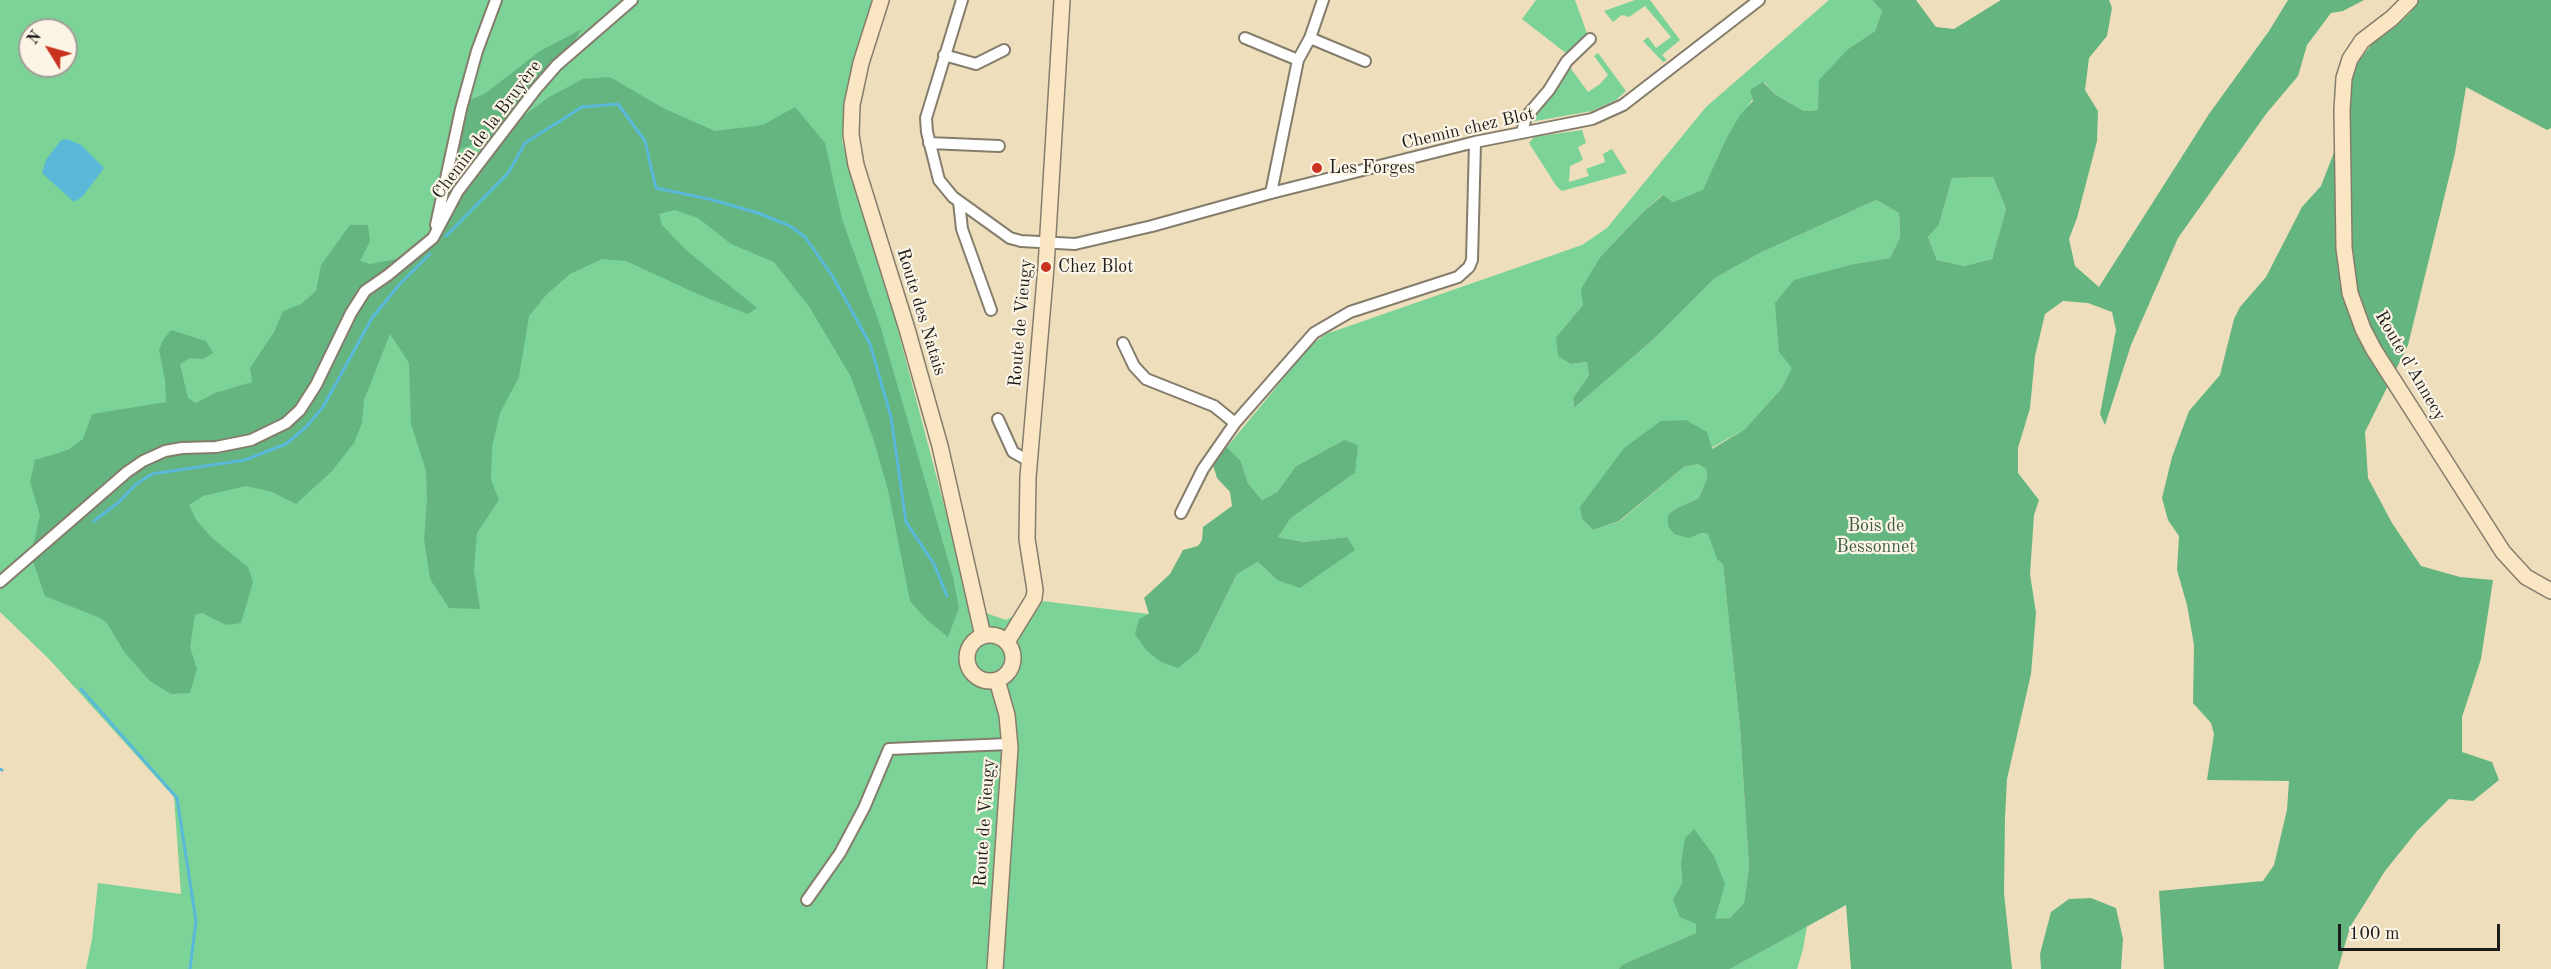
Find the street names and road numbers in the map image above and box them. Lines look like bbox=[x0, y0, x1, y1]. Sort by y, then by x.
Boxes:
street label: Chemin de la Bruyère bbox=[428, 56, 546, 204]
street label: Chemin chez Blot bbox=[1400, 103, 1536, 155]
street label: Route des Natais bbox=[891, 246, 951, 378]
street label: Route de Vieugy bbox=[1005, 258, 1037, 388]
street label: Route d'Annecy bbox=[2370, 307, 2450, 425]
street label: Route de Vieugy bbox=[970, 758, 1000, 888]

